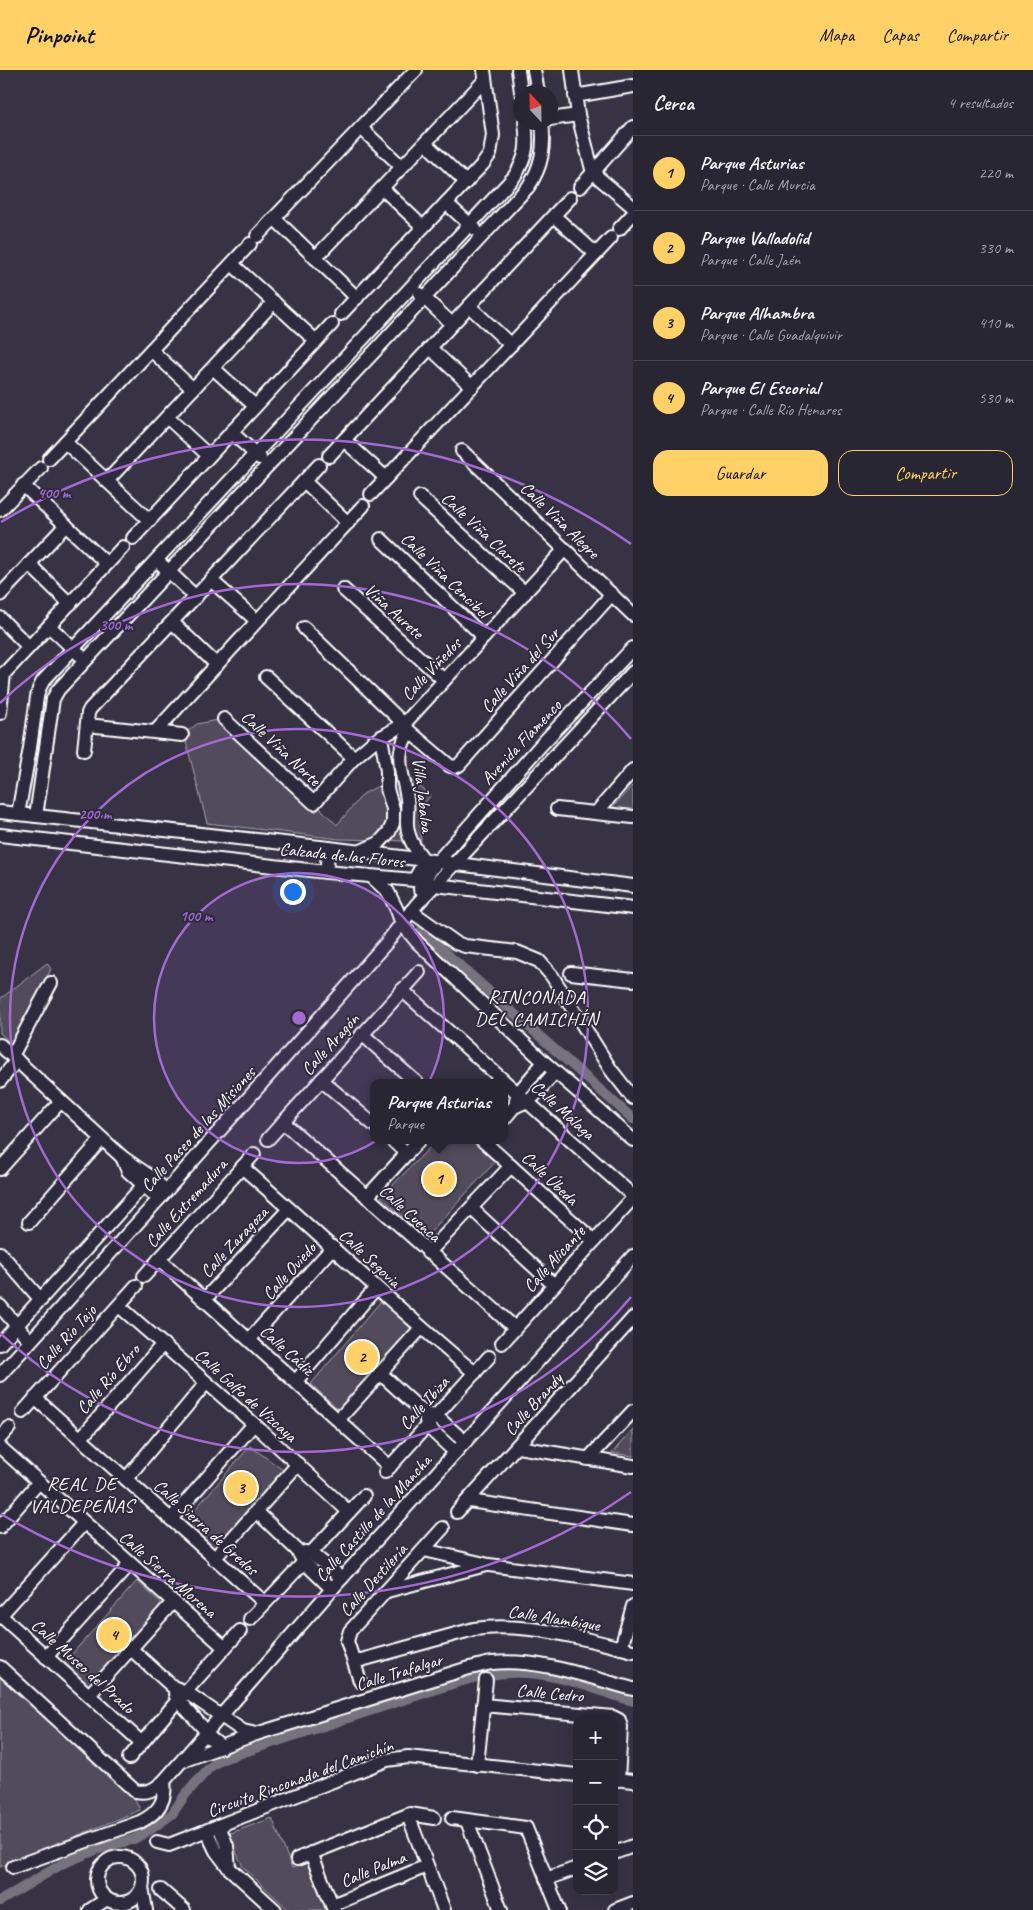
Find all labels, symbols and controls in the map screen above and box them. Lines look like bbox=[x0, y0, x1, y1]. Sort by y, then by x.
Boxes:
text: Pinpoint bbox=[25, 20, 94, 50]
text: Mapa bbox=[819, 24, 854, 46]
text: Capas bbox=[882, 24, 919, 46]
text: Compartir bbox=[947, 24, 1008, 46]
north arrow bbox=[513, 85, 558, 130]
text: Cerca bbox=[653, 90, 694, 116]
text: 4 resultados bbox=[948, 93, 1013, 113]
text: Parque Asturias bbox=[700, 151, 803, 175]
text: 1 bbox=[665, 163, 673, 183]
text: 220 m bbox=[979, 163, 1013, 183]
text: Parque · Calle Murcia bbox=[700, 175, 815, 195]
text: Parque Valladolid bbox=[700, 226, 809, 250]
text: 2 bbox=[665, 238, 673, 258]
text: 330 m bbox=[979, 238, 1013, 258]
text: Parque · Calle Jaén bbox=[700, 250, 800, 270]
text: Parque Alhambra bbox=[700, 301, 814, 325]
text: 3 bbox=[665, 313, 673, 333]
text: 410 m bbox=[979, 313, 1013, 333]
text: Parque · Calle Guadalquivir bbox=[700, 325, 842, 345]
text: Parque El Escorial bbox=[700, 376, 819, 400]
text: 4 bbox=[665, 388, 673, 408]
text: 530 m bbox=[979, 388, 1013, 408]
text: Parque · Calle Río Henares bbox=[700, 400, 841, 420]
button: Guardar bbox=[653, 450, 828, 496]
button: Compartir bbox=[838, 450, 1013, 496]
street label: Calle Viña Alegre bbox=[516, 477, 605, 564]
text: 400 m bbox=[38, 484, 72, 503]
street label: Calle Viña Clarete bbox=[437, 487, 532, 578]
street label: Calle Viña Cencibel bbox=[396, 527, 496, 625]
street label: Viña Aurete bbox=[360, 579, 429, 644]
text: 300 m bbox=[100, 616, 134, 635]
street label: Calle Viña del Sur bbox=[476, 622, 565, 717]
street label: Calle Viñedos bbox=[396, 631, 467, 705]
street label: Avenida Flamenco bbox=[476, 694, 567, 789]
street label: Calle Viña Norte bbox=[237, 706, 326, 791]
street label: Villa Jabaloa bbox=[407, 756, 439, 835]
text: 200 m bbox=[79, 805, 113, 824]
street label: Calzada de las Flores bbox=[278, 837, 407, 873]
your location bbox=[280, 879, 306, 905]
text: 100 m bbox=[180, 907, 214, 926]
district label: RINCONADA DEL CAMICHÍN bbox=[475, 985, 601, 1031]
street label: Calle Aragón bbox=[296, 1008, 364, 1080]
centre of rings bbox=[290, 1009, 308, 1027]
street label: Calle Paseo de las Misiones bbox=[136, 1060, 261, 1196]
street label: Calle Málaga bbox=[527, 1076, 601, 1145]
popup bbox=[370, 1079, 508, 1144]
text: Parque Asturias bbox=[387, 1090, 491, 1114]
text: Parque bbox=[387, 1114, 424, 1134]
street label: Calle Úbeda bbox=[517, 1146, 584, 1211]
street label: Calle Extremadura bbox=[140, 1153, 233, 1252]
pin: 1 bbox=[423, 1160, 455, 1198]
street label: Calle Cuenca bbox=[375, 1180, 447, 1248]
street label: Calle Zaragoza bbox=[195, 1201, 274, 1282]
street label: Calle Alicante bbox=[518, 1220, 590, 1297]
street label: Calle Segovia bbox=[334, 1224, 407, 1293]
street label: Calle Oviedo bbox=[257, 1236, 322, 1304]
street label: Calle Río Tajo bbox=[31, 1299, 102, 1374]
street label: Calle Cádiz bbox=[255, 1320, 320, 1382]
street label: Calle Río Ebro bbox=[72, 1338, 146, 1419]
pin: 2 bbox=[346, 1338, 378, 1376]
street label: Calle Golfo de Vizcaya bbox=[190, 1343, 303, 1448]
street label: Calle Brandy bbox=[499, 1367, 568, 1440]
street label: Calle Ibiza bbox=[394, 1371, 455, 1434]
street label: Calle Castillo de la Mancha bbox=[310, 1449, 437, 1586]
pin: 3 bbox=[225, 1469, 257, 1507]
district label: REAL DE VALDEPEÑAS bbox=[30, 1472, 137, 1518]
street label: Calle Sierra de Gredos bbox=[149, 1474, 264, 1581]
street label: Calle Sierra Morena bbox=[115, 1526, 223, 1624]
street label: Calle Destilería bbox=[334, 1538, 412, 1621]
street label: Calle Alambique bbox=[507, 1600, 603, 1636]
street label: Calle Museo del Prado bbox=[27, 1614, 140, 1719]
pin: 4 bbox=[98, 1616, 130, 1654]
street label: Calle Trafalgar bbox=[353, 1648, 447, 1696]
street label: Calle Cedro bbox=[516, 1679, 586, 1707]
map controls bbox=[573, 1715, 618, 1895]
button: + bbox=[573, 1715, 618, 1760]
street label: Circuito Rinconada del Camichín bbox=[204, 1734, 397, 1822]
button: − bbox=[573, 1760, 618, 1805]
button: locate bbox=[573, 1805, 618, 1850]
street label: Calle Palma bbox=[337, 1846, 410, 1892]
button: layers bbox=[573, 1850, 618, 1895]

